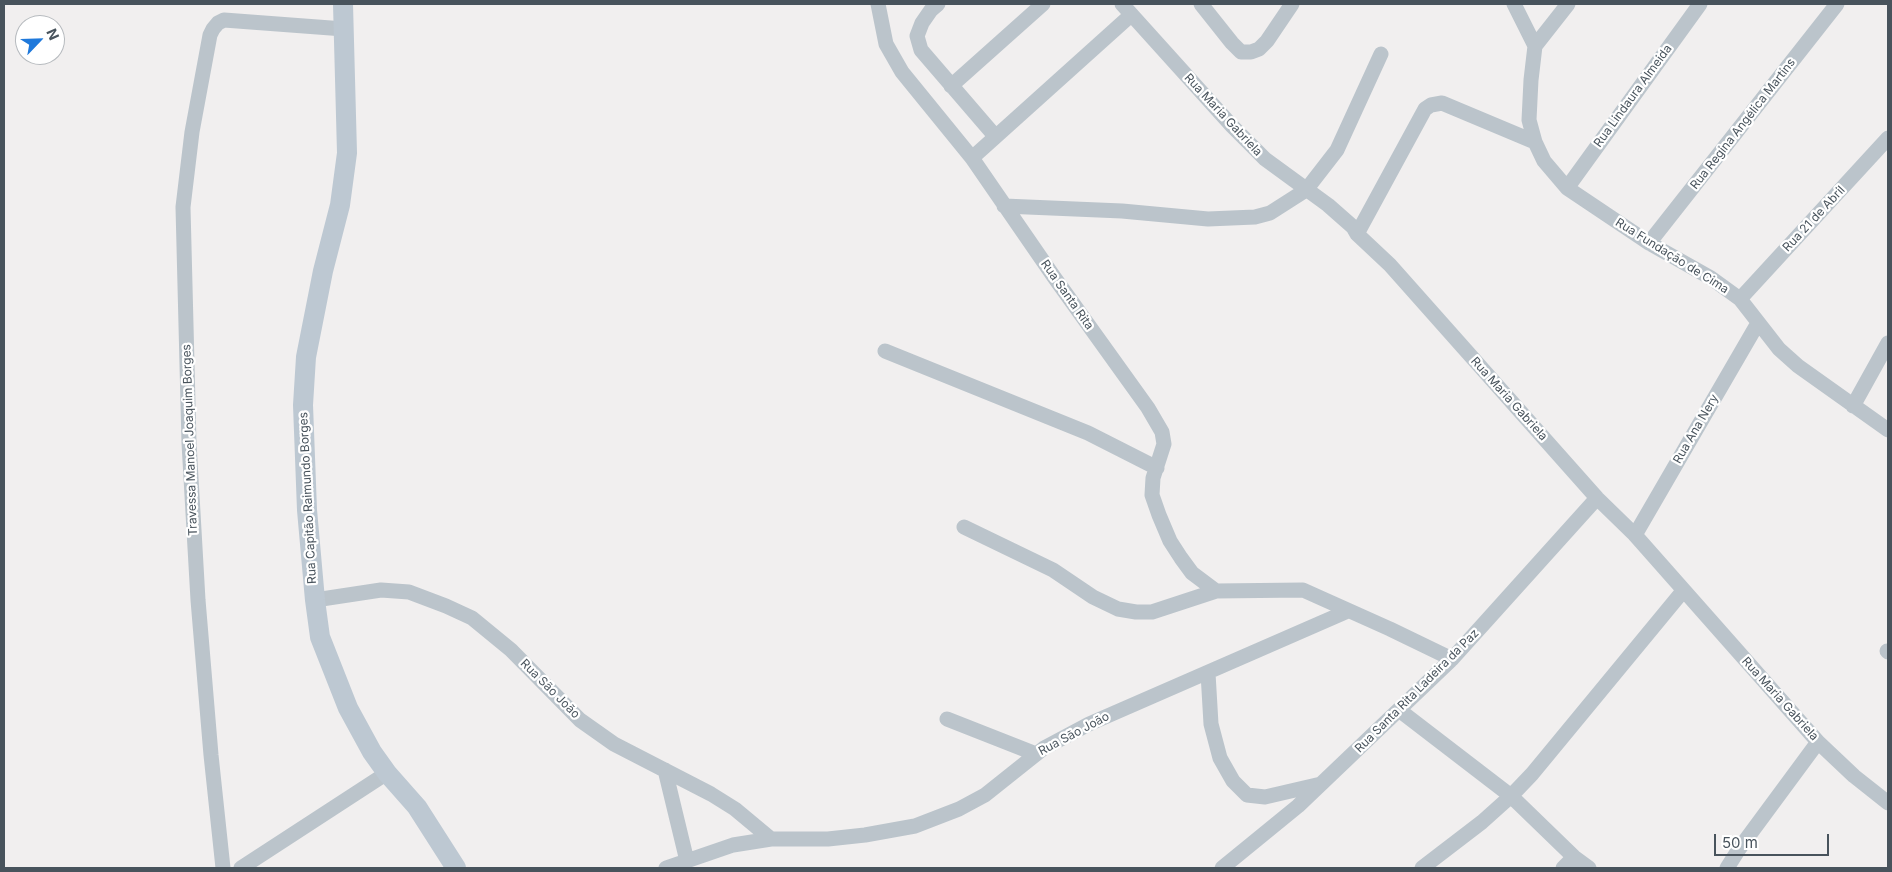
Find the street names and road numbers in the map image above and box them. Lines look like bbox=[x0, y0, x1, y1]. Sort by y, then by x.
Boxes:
street label: Rua Lindaura Almeida bbox=[1591, 42, 1675, 150]
street label: Rua Regina Angélica Martins bbox=[1687, 56, 1799, 192]
street label: Rua Maria Gabriela bbox=[1181, 71, 1265, 159]
street label: Rua 21 de Abril bbox=[1780, 183, 1848, 255]
street label: Rua Fundação de Cima bbox=[1613, 215, 1731, 297]
street label: Rua Santa Rita bbox=[1038, 257, 1096, 333]
street label: Travessa Manoel Joaquim Borges bbox=[179, 344, 201, 536]
street label: Rua Maria Gabriela bbox=[1468, 354, 1550, 444]
street label: Rua Ana Nery bbox=[1670, 392, 1722, 466]
street label: Rua Capitão Raimundo Borges bbox=[296, 412, 320, 584]
street label: Rua Santa Rita Ladeira da Paz bbox=[1352, 626, 1482, 756]
street label: Rua Maria Gabriela bbox=[1739, 654, 1821, 744]
street label: Rua São João bbox=[517, 656, 583, 722]
street label: Rua São João bbox=[1036, 709, 1112, 759]

